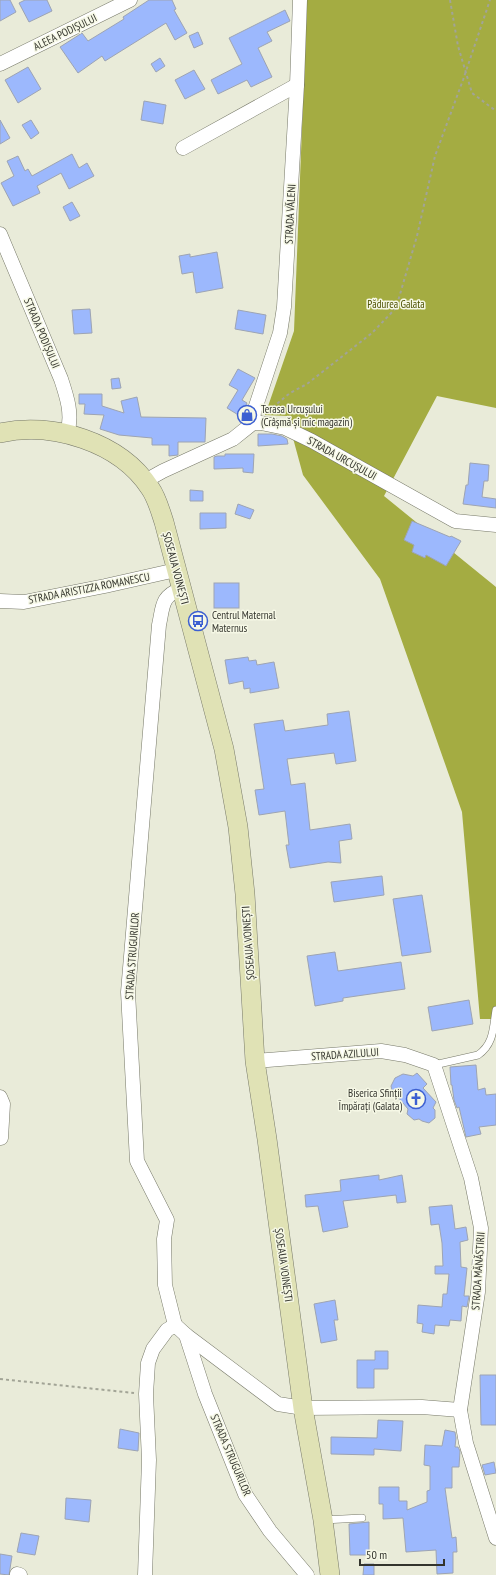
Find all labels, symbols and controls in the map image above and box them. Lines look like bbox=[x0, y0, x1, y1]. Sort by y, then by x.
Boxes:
street label: ALEEA PODIȘULUI bbox=[31, 11, 99, 53]
street label: STRADA VĂLENI bbox=[281, 184, 299, 244]
street label: STRADA PODIȘULUI bbox=[21, 296, 63, 370]
park label: Pădurea Galata bbox=[367, 297, 425, 311]
place label: Terasa Urcușului (Crâșmă și mic magazin) bbox=[261, 402, 352, 429]
shop icon: Terasa Urcușului (Crâșmă și mic magazin) bbox=[236, 404, 258, 426]
street label: STRADA URCUȘULUI bbox=[305, 433, 379, 483]
street label: ȘOSEAUA VOINEȘTI bbox=[160, 530, 192, 606]
street label: STRADA ARISTIZZA ROMANESCU bbox=[27, 569, 151, 607]
place label: Centrul Maternal Maternus bbox=[212, 608, 276, 635]
bus stop icon: Centrul Maternal Maternus bbox=[187, 610, 209, 632]
street label: ȘOSEAUA VOINEȘTI bbox=[238, 905, 258, 981]
street label: STRADA STRUGURILOR bbox=[122, 912, 142, 1000]
street label: STRADA AZILULUI bbox=[311, 1045, 379, 1063]
place label: Biserica Sfinții Împărați (Galata) bbox=[338, 1086, 402, 1113]
church icon: Biserica Sfinții Împărați (Galata) bbox=[405, 1088, 427, 1110]
street label: ȘOSEAUA VOINEȘTI bbox=[272, 1227, 296, 1303]
street label: STRADA MĂNĂSTIRII bbox=[468, 1231, 488, 1311]
street label: STRADA STRUGURILOR bbox=[207, 1412, 255, 1498]
scale bar bbox=[360, 1541, 444, 1567]
text: 50 m bbox=[366, 1547, 387, 1562]

